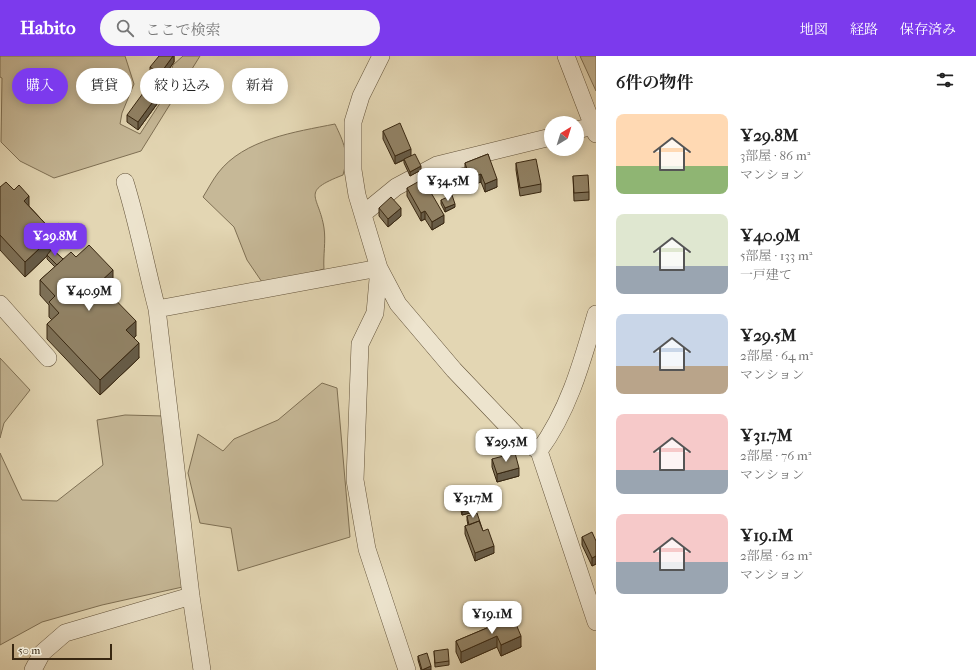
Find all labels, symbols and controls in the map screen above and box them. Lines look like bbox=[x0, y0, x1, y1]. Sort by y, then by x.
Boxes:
search box bbox=[100, 10, 380, 46]
text: Habito bbox=[20, 17, 76, 39]
icon: search bbox=[114, 17, 136, 39]
text: ここで検索 bbox=[146, 21, 221, 39]
text: 地図 bbox=[800, 21, 828, 38]
text: 経路 bbox=[850, 21, 878, 38]
text: 保存済み bbox=[900, 21, 956, 38]
chip: 購入 bbox=[12, 68, 68, 104]
chip: 賃貸 bbox=[76, 68, 132, 104]
chip: 絞り込み bbox=[140, 68, 224, 104]
chip: 新着 bbox=[232, 68, 288, 104]
icon: filters bbox=[934, 69, 956, 91]
text: 6件の物件 bbox=[616, 72, 693, 92]
north arrow bbox=[544, 116, 584, 156]
map controls bbox=[544, 116, 584, 156]
text: ¥29.8M bbox=[740, 125, 798, 145]
icon: home bbox=[648, 130, 696, 178]
text: 3部屋 · 86 m² bbox=[740, 148, 810, 163]
text: マンション bbox=[740, 167, 804, 182]
pin: ¥34.5M bbox=[415, 168, 481, 202]
text: ¥34.5M bbox=[427, 173, 469, 188]
pin: ¥29.8M bbox=[22, 223, 88, 257]
text: ¥40.9M bbox=[740, 225, 800, 245]
text: ¥29.8M bbox=[33, 228, 77, 243]
icon: home bbox=[648, 230, 696, 278]
text: 5部屋 · 133 m² bbox=[740, 248, 812, 263]
text: 一戸建て bbox=[740, 267, 792, 282]
pin: ¥40.9M bbox=[56, 278, 122, 312]
text: ¥40.9M bbox=[66, 283, 112, 298]
text: ¥29.5M bbox=[740, 325, 796, 345]
icon: home bbox=[648, 330, 696, 378]
text: 2部屋 · 64 m² bbox=[740, 348, 813, 363]
text: マンション bbox=[740, 367, 804, 382]
text: ¥31.7M bbox=[740, 425, 792, 445]
pin: ¥29.5M bbox=[473, 429, 539, 463]
icon: home bbox=[648, 430, 696, 478]
text: ¥29.5M bbox=[484, 434, 528, 449]
text: 2部屋 · 76 m² bbox=[740, 448, 811, 463]
text: マンション bbox=[740, 467, 804, 482]
pin: ¥31.7M bbox=[440, 485, 506, 519]
text: ¥31.7M bbox=[453, 490, 493, 505]
text: ¥19.1M bbox=[740, 525, 793, 545]
icon: home bbox=[648, 530, 696, 578]
text: 2部屋 · 62 m² bbox=[740, 548, 812, 563]
text: マンション bbox=[740, 567, 804, 582]
pin: ¥19.1M bbox=[459, 601, 525, 635]
text: ¥19.1M bbox=[472, 606, 512, 621]
scale bar bbox=[12, 642, 112, 661]
text: 50 m bbox=[18, 644, 40, 657]

